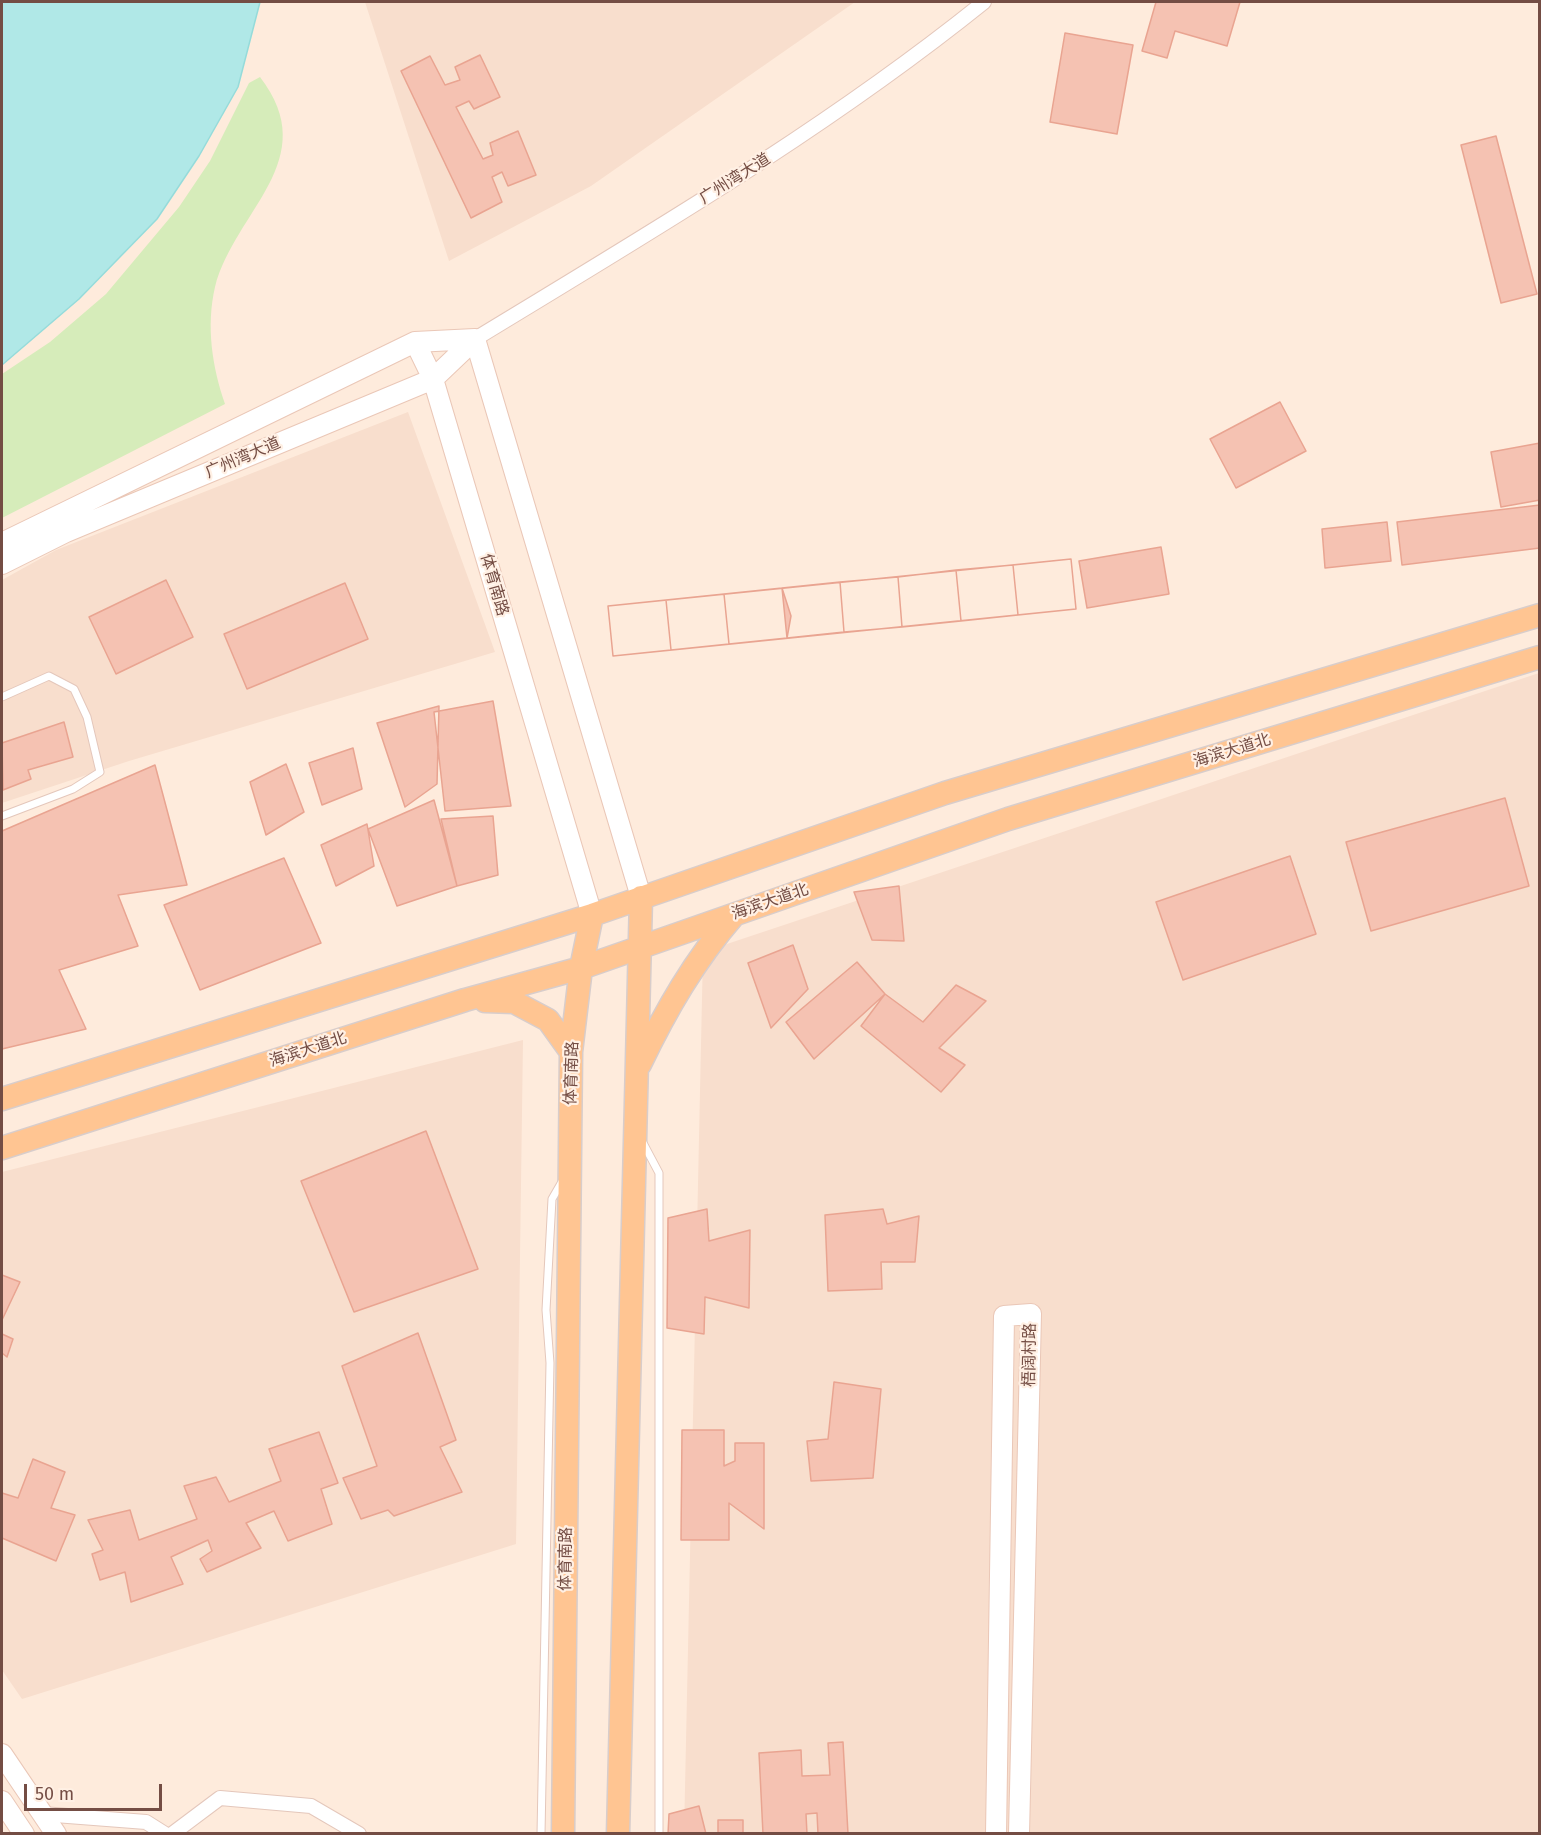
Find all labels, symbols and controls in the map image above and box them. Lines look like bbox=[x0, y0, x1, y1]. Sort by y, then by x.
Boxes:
street label: 广州湾大道 bbox=[696, 150, 774, 208]
street label: 广州湾大道 bbox=[202, 434, 284, 482]
street label: 体育南路 bbox=[476, 552, 512, 618]
street label: 海滨大道北 bbox=[1191, 730, 1273, 772]
street label: 海滨大道北 bbox=[729, 880, 811, 924]
street label: 海滨大道北 bbox=[267, 1029, 349, 1071]
street label: 体育南路 bbox=[561, 1041, 583, 1105]
street label: 梧阔村路 bbox=[1020, 1323, 1040, 1387]
street label: 体育南路 bbox=[556, 1527, 576, 1591]
scale bar bbox=[27, 1772, 165, 1810]
text: 50 m bbox=[35, 1783, 74, 1805]

